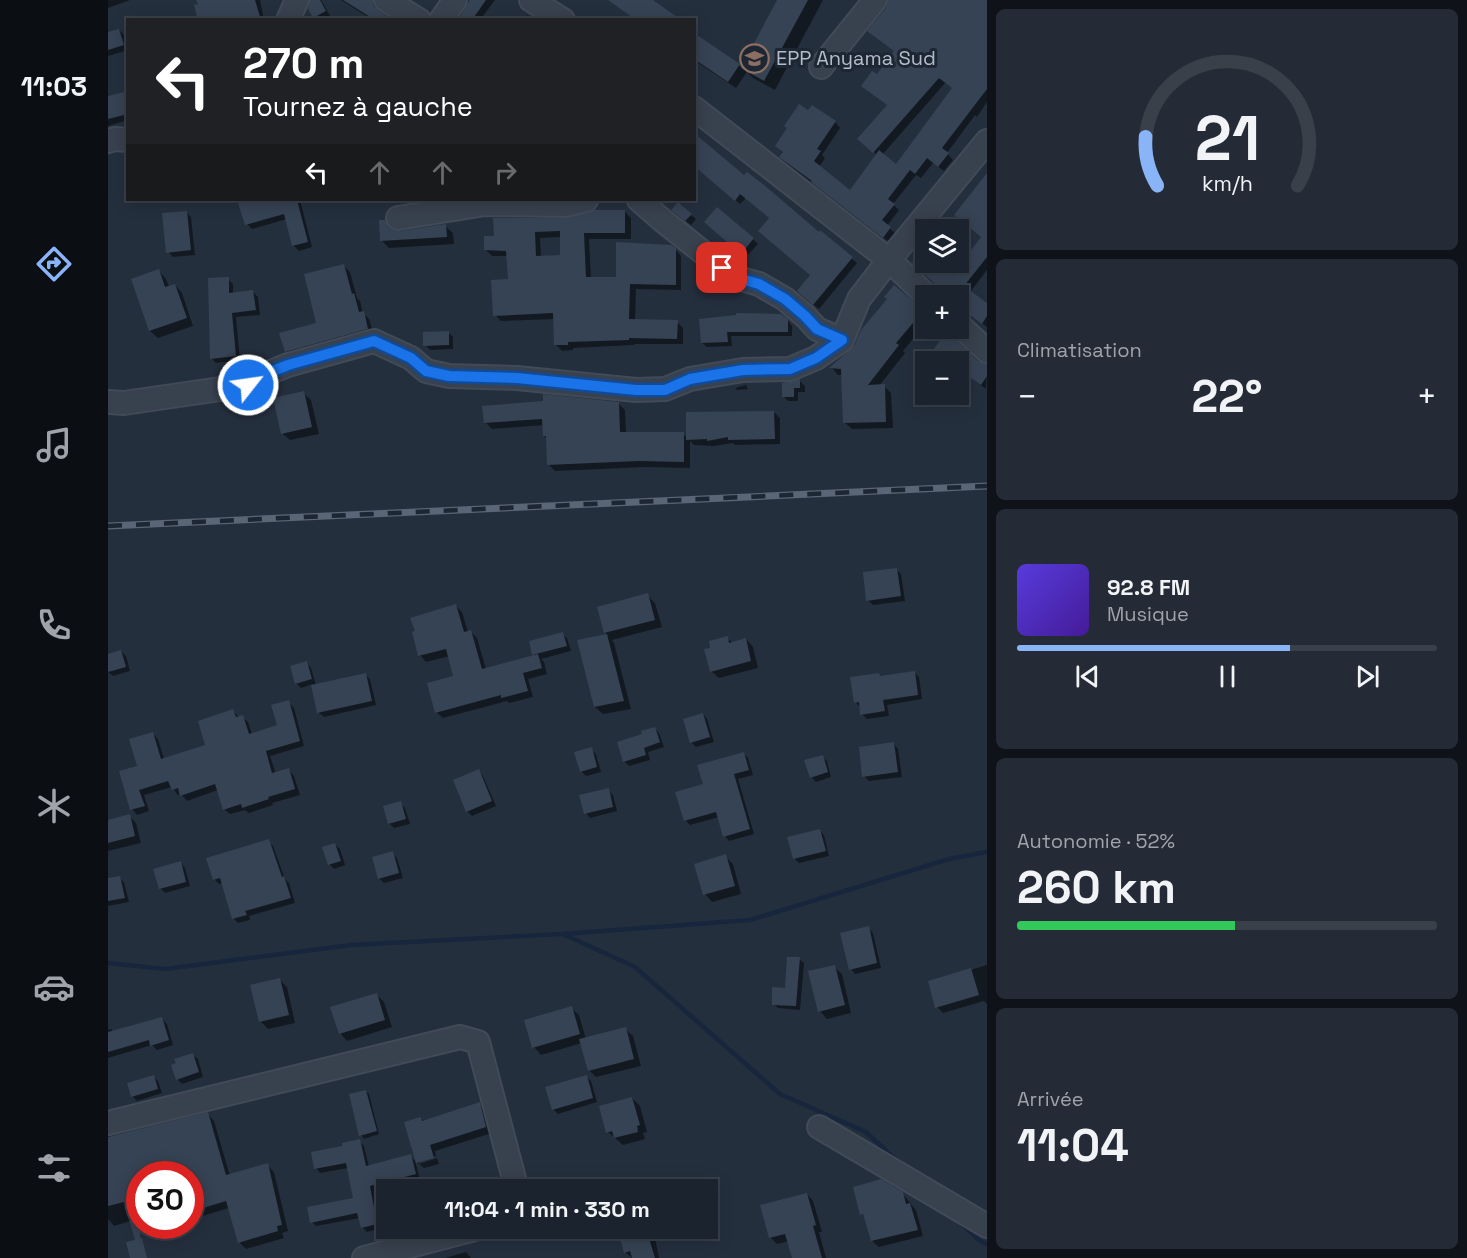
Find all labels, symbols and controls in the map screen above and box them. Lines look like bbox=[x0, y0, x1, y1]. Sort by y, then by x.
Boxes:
text: 270 m bbox=[243, 37, 364, 90]
icon: left bbox=[144, 42, 222, 120]
school or university icon: EPP Anyama Sud bbox=[739, 42, 771, 74]
place label: EPP Anyama Sud bbox=[776, 45, 936, 71]
text: 11:03 bbox=[21, 69, 87, 104]
text: Tournez à gauche bbox=[243, 89, 473, 124]
text: 21 bbox=[1194, 100, 1260, 179]
icon: left bbox=[300, 156, 333, 189]
icon: ahead bbox=[363, 156, 396, 189]
icon: ahead bbox=[426, 156, 459, 189]
icon: right bbox=[489, 156, 522, 189]
text: km/h bbox=[1201, 171, 1253, 198]
map controls bbox=[915, 219, 969, 405]
button: layers bbox=[915, 219, 969, 273]
pin bbox=[696, 242, 747, 293]
icon: directions bbox=[33, 243, 75, 285]
icon: arrive bbox=[705, 251, 738, 284]
button: + bbox=[915, 285, 969, 339]
text: Climatisation bbox=[1017, 337, 1142, 363]
button: − bbox=[915, 351, 969, 405]
position arrow bbox=[216, 353, 280, 417]
text: 22° bbox=[1191, 368, 1263, 425]
text: − bbox=[1017, 376, 1037, 418]
text: + bbox=[1417, 376, 1437, 418]
icon: music bbox=[33, 424, 75, 466]
text: 92.8 FM bbox=[1107, 573, 1190, 601]
text: Musique bbox=[1107, 601, 1189, 627]
icon: phone bbox=[33, 604, 75, 646]
icon: previous bbox=[1071, 660, 1104, 693]
icon: pause bbox=[1211, 660, 1244, 693]
icon: next bbox=[1351, 660, 1384, 693]
icon: climate bbox=[33, 785, 75, 827]
text: Autonomie · 52% bbox=[1017, 828, 1175, 854]
text: 260 km bbox=[1017, 859, 1176, 916]
icon: car bbox=[33, 966, 75, 1008]
text: Arrivée bbox=[1017, 1086, 1084, 1112]
text: 11:04 bbox=[1017, 1117, 1129, 1174]
icon: filters bbox=[33, 1147, 75, 1189]
speed limit sign: 30 bbox=[126, 1161, 204, 1239]
text: 11:04 · 1 min · 330 m bbox=[444, 1195, 650, 1223]

